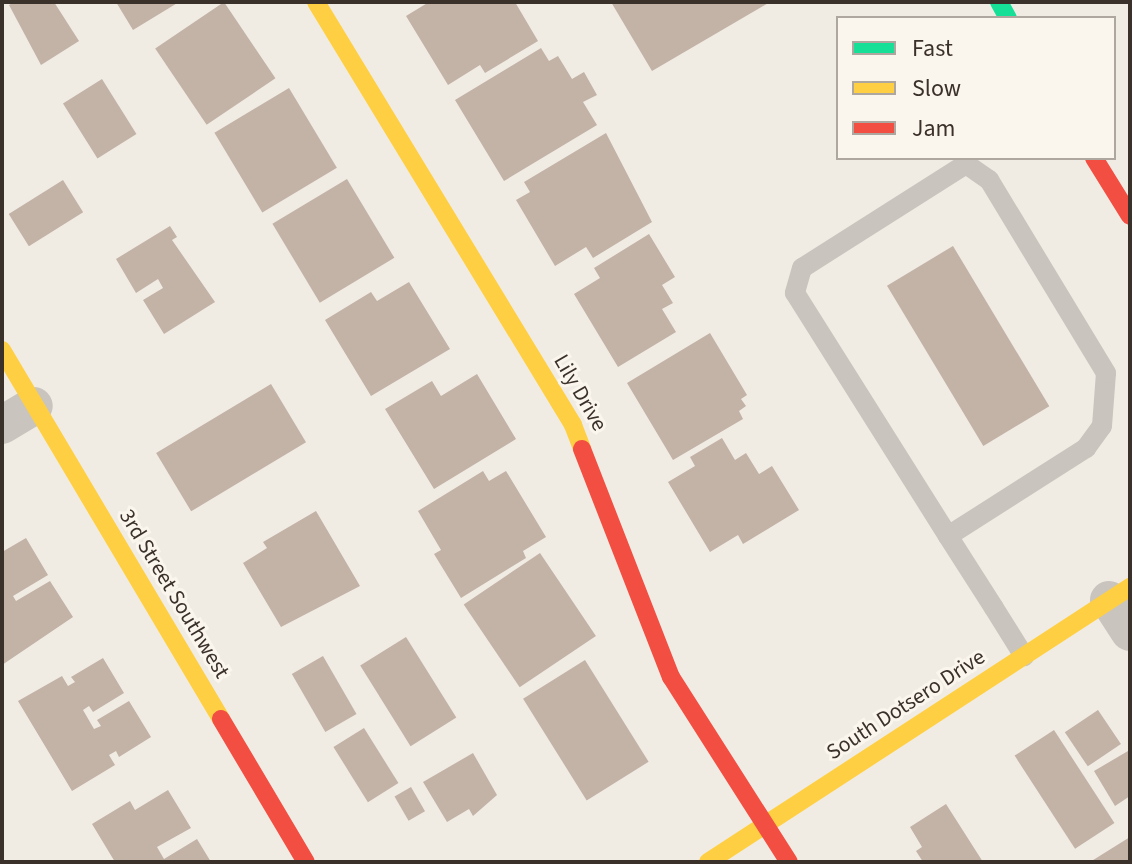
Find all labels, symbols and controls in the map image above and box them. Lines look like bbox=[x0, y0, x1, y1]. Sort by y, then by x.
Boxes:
legend bbox=[836, 16, 1116, 160]
text: Fast bbox=[912, 31, 953, 66]
text: Slow bbox=[912, 71, 961, 106]
text: Jam bbox=[912, 111, 956, 146]
street label: Lily Drive bbox=[548, 350, 612, 436]
street label: 3rd Street Southwest bbox=[113, 505, 235, 683]
street label: South Dotsero Drive bbox=[822, 644, 990, 766]

